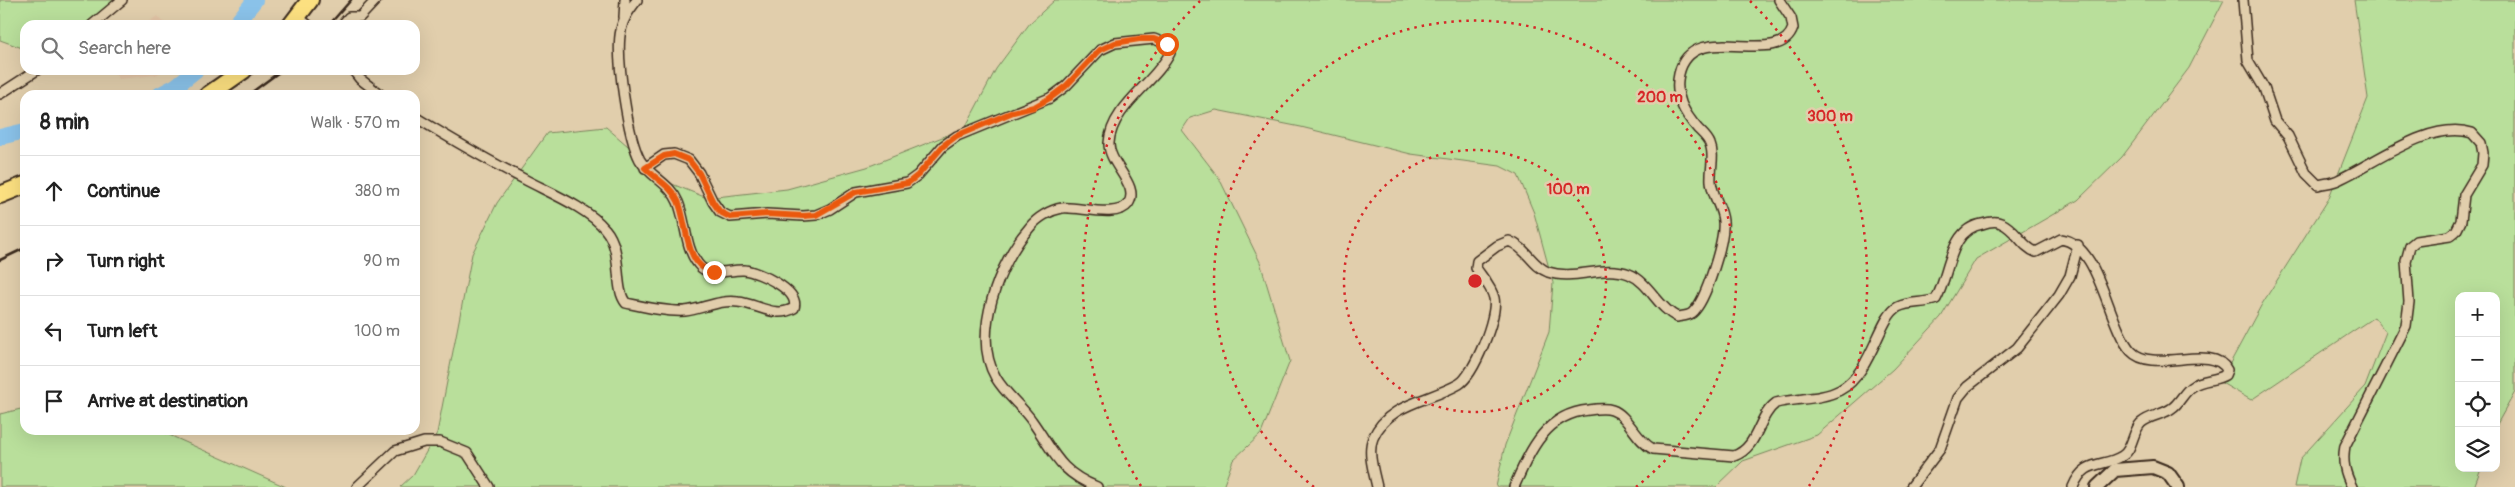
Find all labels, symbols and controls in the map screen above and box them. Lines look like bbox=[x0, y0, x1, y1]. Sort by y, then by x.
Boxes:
search box bbox=[20, 20, 420, 75]
route start bbox=[1156, 33, 1179, 56]
icon: search bbox=[38, 34, 66, 62]
text: Search here bbox=[78, 36, 171, 60]
text: 200 m bbox=[1637, 88, 1683, 107]
text: 300 m bbox=[1807, 107, 1853, 126]
text: 8 min bbox=[40, 109, 89, 136]
text: Walk · 570 m bbox=[311, 113, 400, 133]
icon: ahead bbox=[40, 177, 68, 205]
text: Continue bbox=[87, 179, 160, 203]
text: 100 m bbox=[1547, 180, 1589, 199]
text: 380 m bbox=[354, 181, 400, 201]
icon: right bbox=[40, 247, 68, 275]
text: Turn right bbox=[87, 249, 165, 273]
text: 90 m bbox=[363, 251, 400, 271]
route end bbox=[703, 261, 726, 284]
centre of rings bbox=[1466, 272, 1484, 290]
map controls bbox=[2455, 292, 2500, 472]
button: + bbox=[2455, 292, 2500, 337]
icon: left bbox=[40, 317, 68, 345]
text: Turn left bbox=[87, 319, 157, 343]
text: 100 m bbox=[354, 321, 400, 341]
button: − bbox=[2455, 337, 2500, 382]
button: locate bbox=[2455, 382, 2500, 427]
icon: arrive bbox=[40, 387, 68, 415]
text: Arrive at destination bbox=[87, 389, 248, 413]
button: layers bbox=[2455, 427, 2500, 472]

